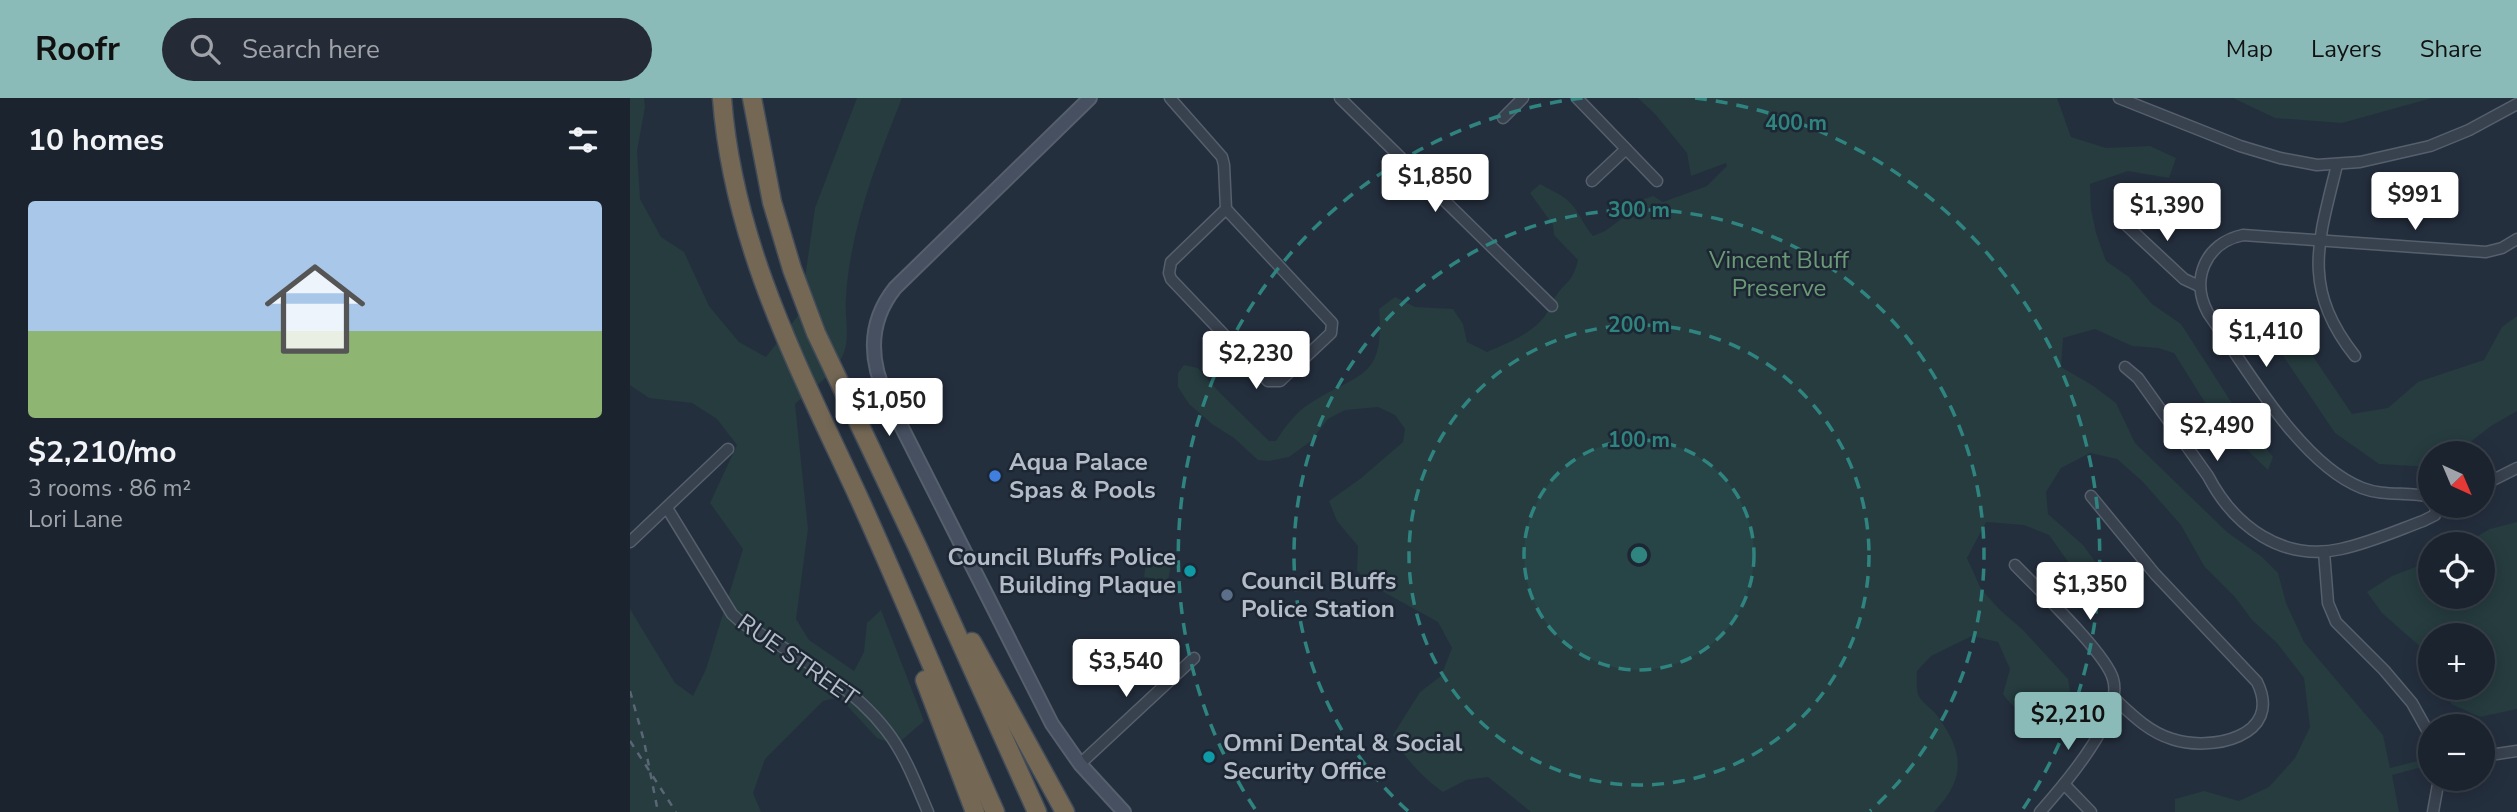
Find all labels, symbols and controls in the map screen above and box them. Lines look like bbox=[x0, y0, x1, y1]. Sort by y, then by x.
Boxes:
search box bbox=[162, 18, 652, 81]
text: Roofr bbox=[35, 27, 120, 72]
icon: search bbox=[186, 30, 224, 68]
text: Search here bbox=[242, 32, 380, 67]
text: Map bbox=[2226, 33, 2273, 65]
text: Layers bbox=[2311, 33, 2382, 65]
text: Share bbox=[2420, 33, 2482, 65]
text: 400 m bbox=[1765, 109, 1827, 137]
text: 10 homes bbox=[28, 120, 164, 161]
icon: filters bbox=[564, 121, 602, 159]
pin: $1,850 bbox=[1378, 155, 1492, 214]
text: $1,850 bbox=[1398, 161, 1472, 192]
pin: $991 bbox=[2374, 172, 2456, 232]
text: $991 bbox=[2387, 179, 2443, 210]
pin: $1,390 bbox=[2110, 184, 2224, 243]
text: $1,390 bbox=[2130, 190, 2204, 221]
text: 300 m bbox=[1608, 196, 1670, 224]
park label: Vincent Bluff Preserve bbox=[1708, 244, 1850, 304]
icon: home bbox=[252, 246, 378, 372]
pin: $1,410 bbox=[2209, 310, 2323, 369]
text: 200 m bbox=[1608, 311, 1670, 339]
text: $1,410 bbox=[2229, 316, 2303, 347]
pin: $2,230 bbox=[1199, 331, 1313, 391]
text: $2,230 bbox=[1219, 338, 1293, 369]
pin: $1,050 bbox=[832, 378, 946, 438]
text: $1,050 bbox=[852, 385, 926, 416]
pin: $2,490 bbox=[2160, 404, 2274, 463]
text: $2,490 bbox=[2180, 410, 2254, 441]
text: 100 m bbox=[1608, 426, 1670, 454]
text: $2,210/mo bbox=[28, 432, 177, 473]
north arrow bbox=[2418, 441, 2496, 518]
map controls bbox=[2418, 441, 2495, 791]
place label: Aqua Palace Spas & Pools bbox=[1009, 446, 1156, 506]
marker: Aqua Palace Spas & Pools bbox=[987, 468, 1003, 484]
text: 3 rooms · 86 m² bbox=[28, 473, 191, 504]
text: Lori Lane bbox=[28, 504, 123, 535]
button: locate bbox=[2418, 532, 2495, 609]
place label: Council Bluffs Police Building Plaque bbox=[947, 541, 1176, 601]
centre of rings bbox=[1627, 543, 1651, 567]
pin: $1,350 bbox=[2033, 562, 2147, 622]
marker: Council Bluffs Police Building Plaque bbox=[1182, 563, 1198, 579]
place label: Council Bluffs Police Station bbox=[1241, 565, 1396, 625]
text: $1,350 bbox=[2053, 569, 2127, 600]
marker: Council Bluffs Police Station bbox=[1219, 587, 1235, 603]
street label: RUE STREET bbox=[731, 607, 865, 714]
button: + bbox=[2418, 623, 2495, 700]
pin: $3,540 bbox=[1069, 640, 1183, 699]
text: $3,540 bbox=[1089, 646, 1163, 677]
pin: $2,210 bbox=[2011, 692, 2125, 752]
text: $2,210 bbox=[2031, 699, 2105, 730]
button: − bbox=[2418, 714, 2495, 791]
place label: Omni Dental & Social Security Office bbox=[1223, 727, 1463, 787]
marker: Omni Dental & Social Security Office bbox=[1201, 749, 1217, 765]

